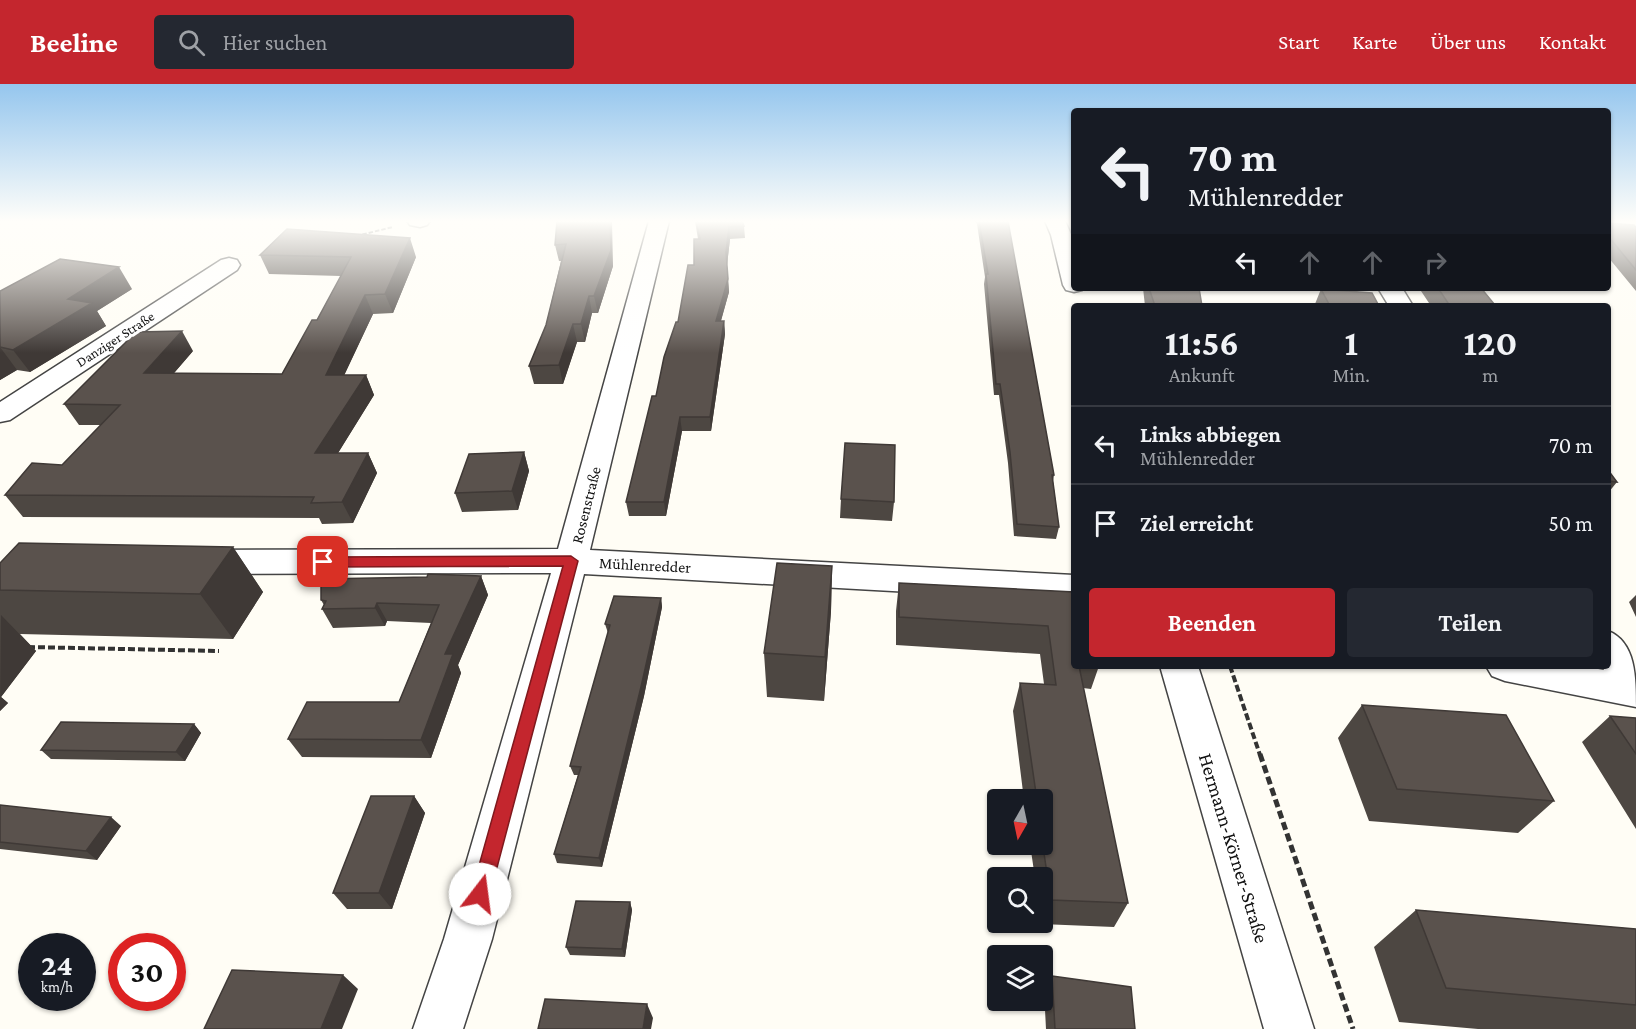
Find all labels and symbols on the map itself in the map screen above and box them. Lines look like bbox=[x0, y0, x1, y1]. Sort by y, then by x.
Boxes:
street label: Danziger Straße bbox=[73, 308, 157, 370]
street label: Rosenstraße bbox=[568, 465, 604, 545]
pin bbox=[297, 536, 348, 587]
street label: Mühlenredder bbox=[599, 554, 692, 576]
street label: Hermann-Körner-Straße bbox=[1195, 750, 1273, 946]
north arrow bbox=[987, 789, 1053, 855]
position arrow bbox=[448, 862, 512, 926]
speed limit sign: 30 bbox=[108, 933, 186, 1011]

